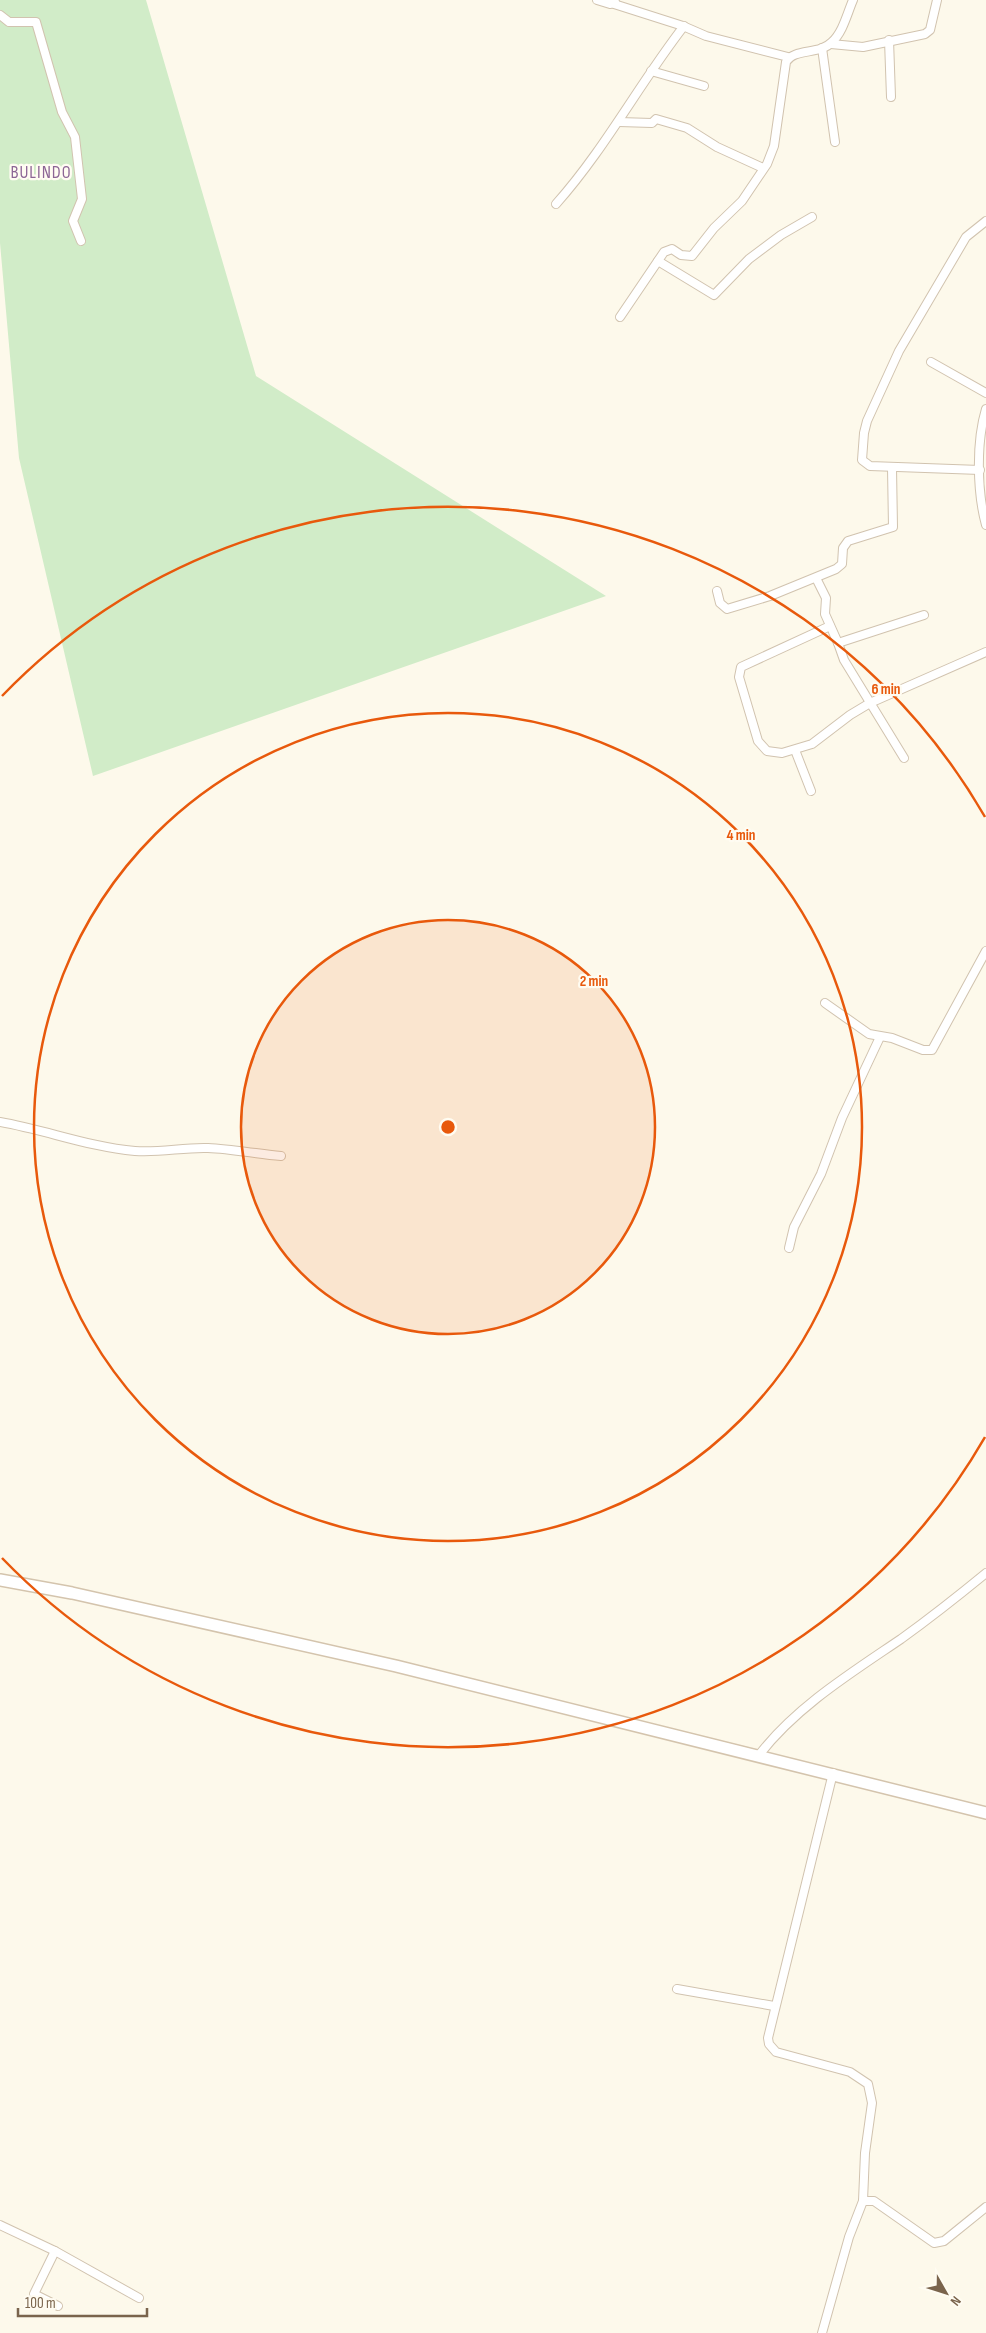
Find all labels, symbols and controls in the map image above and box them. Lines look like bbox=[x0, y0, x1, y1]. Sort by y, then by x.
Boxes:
district label: BULINDO bbox=[10, 162, 72, 183]
text: 6 min bbox=[871, 680, 901, 699]
text: 4 min bbox=[727, 826, 755, 845]
text: 2 min bbox=[580, 972, 608, 991]
centre of rings bbox=[439, 1118, 457, 1136]
north arrow bbox=[921, 2268, 971, 2318]
scale bar bbox=[18, 2286, 146, 2318]
text: N bbox=[947, 2293, 965, 2309]
text: 100 m bbox=[25, 2294, 56, 2313]

